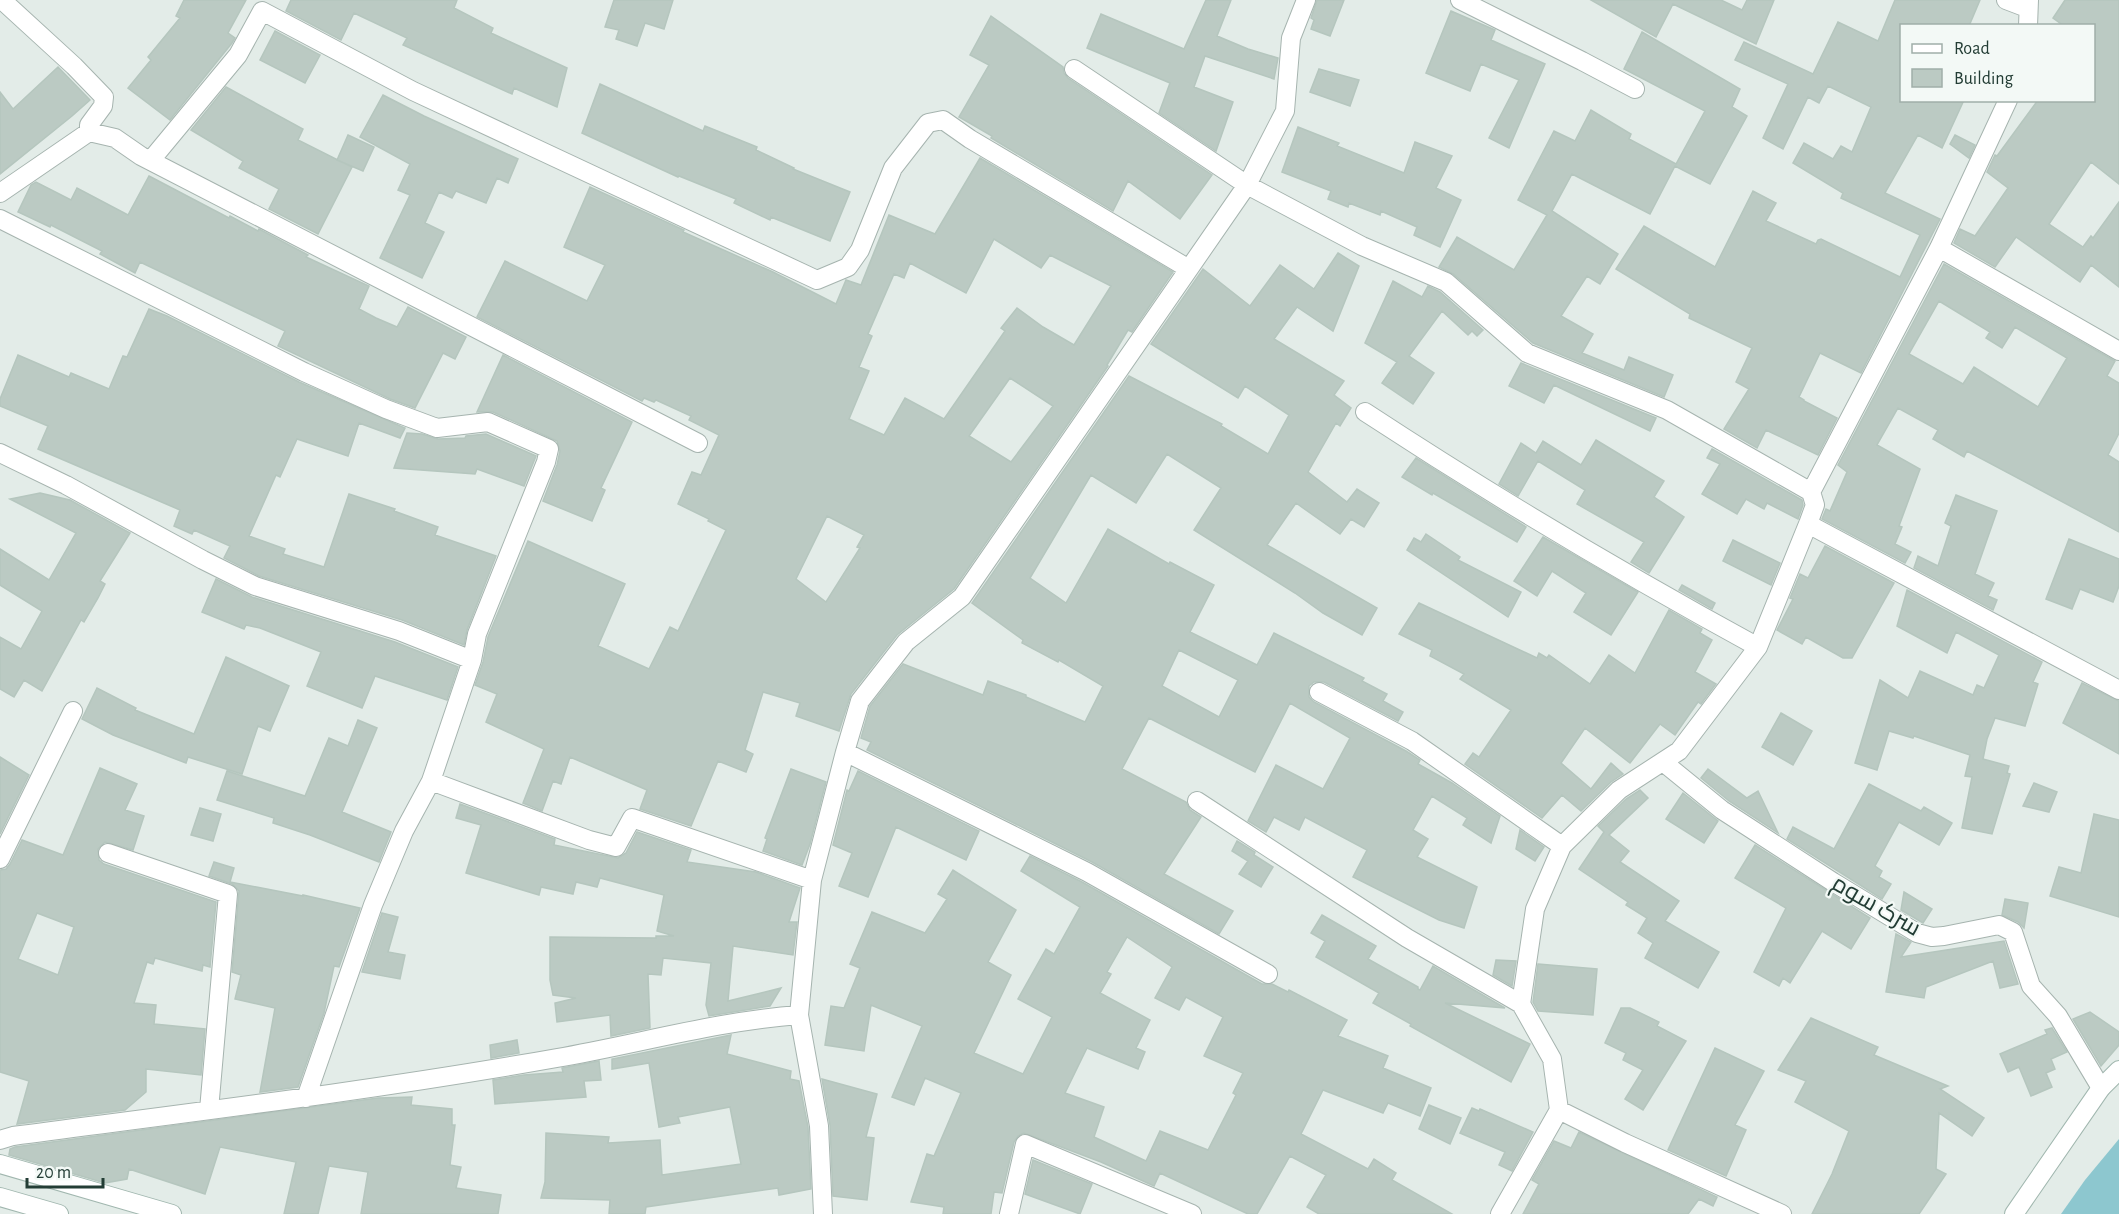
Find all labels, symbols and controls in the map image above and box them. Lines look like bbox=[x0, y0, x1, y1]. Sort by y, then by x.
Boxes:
legend bbox=[1900, 24, 2095, 102]
text: Road bbox=[1954, 40, 1990, 58]
text: Building bbox=[1954, 70, 2014, 88]
street label: سرک سوم bbox=[1826, 871, 1925, 944]
scale bar bbox=[27, 1151, 104, 1189]
text: 20 m bbox=[36, 1164, 71, 1182]

